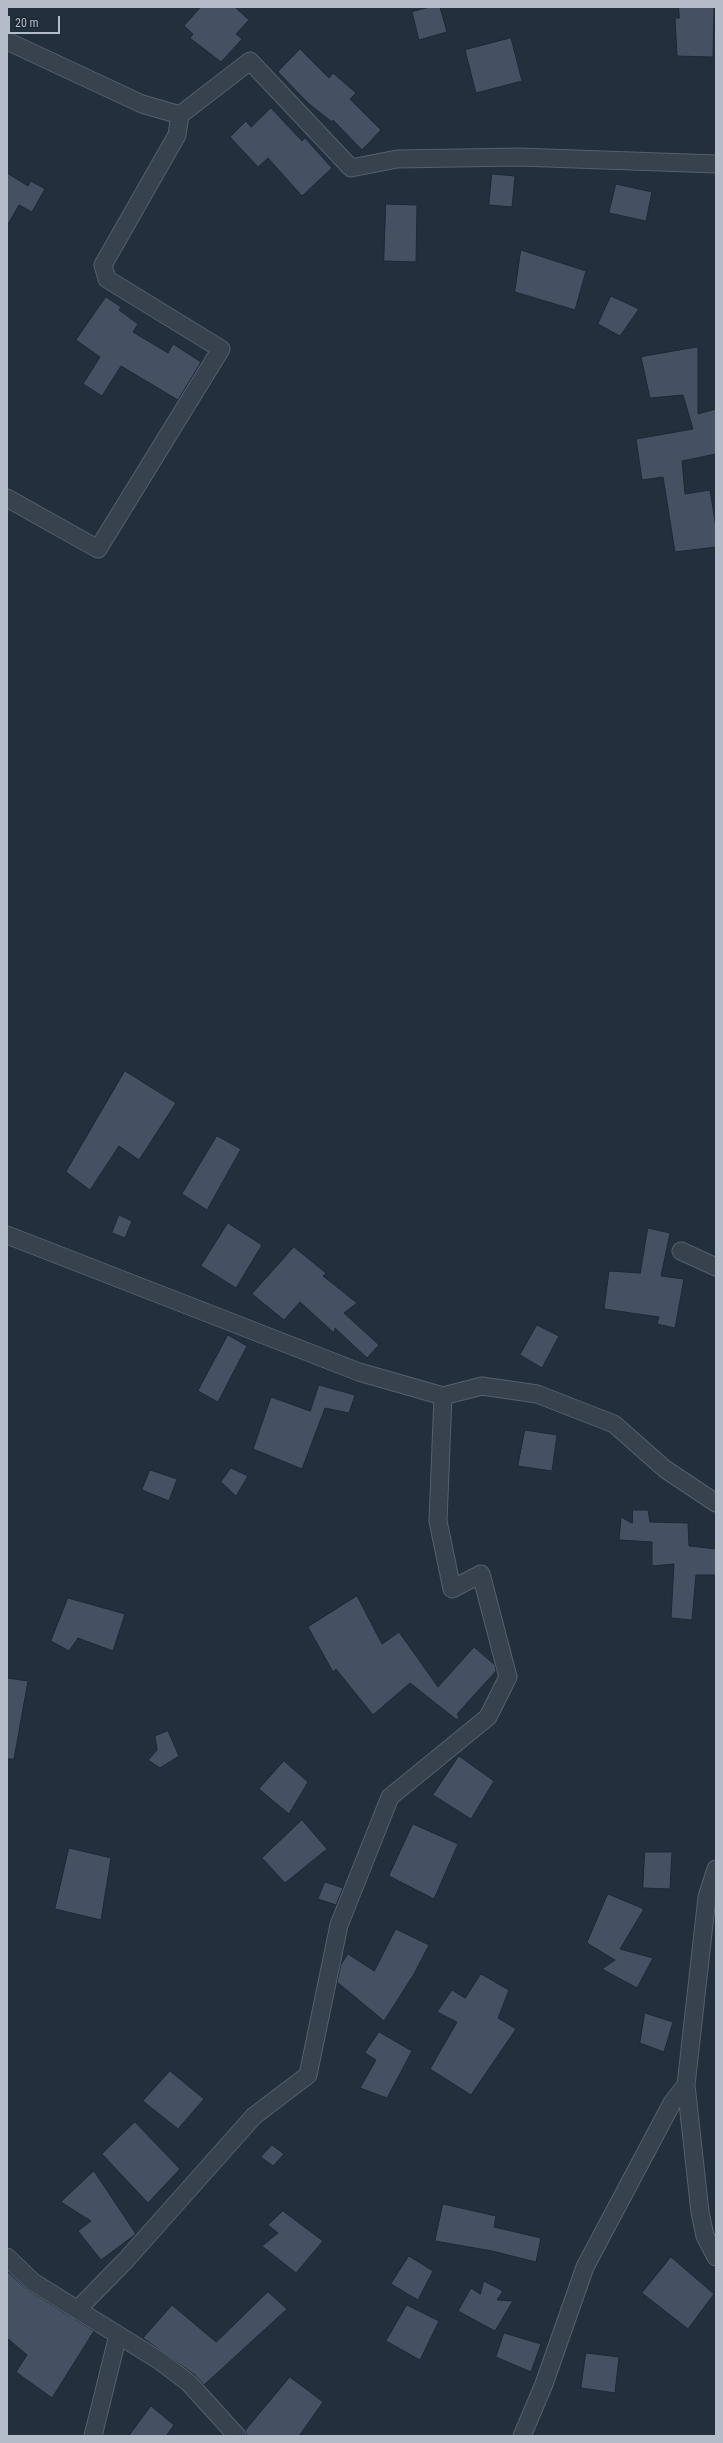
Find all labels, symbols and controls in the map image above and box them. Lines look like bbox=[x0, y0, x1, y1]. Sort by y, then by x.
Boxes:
scale bar bbox=[10, 8, 62, 34]
text: 20 m bbox=[15, 16, 39, 30]

